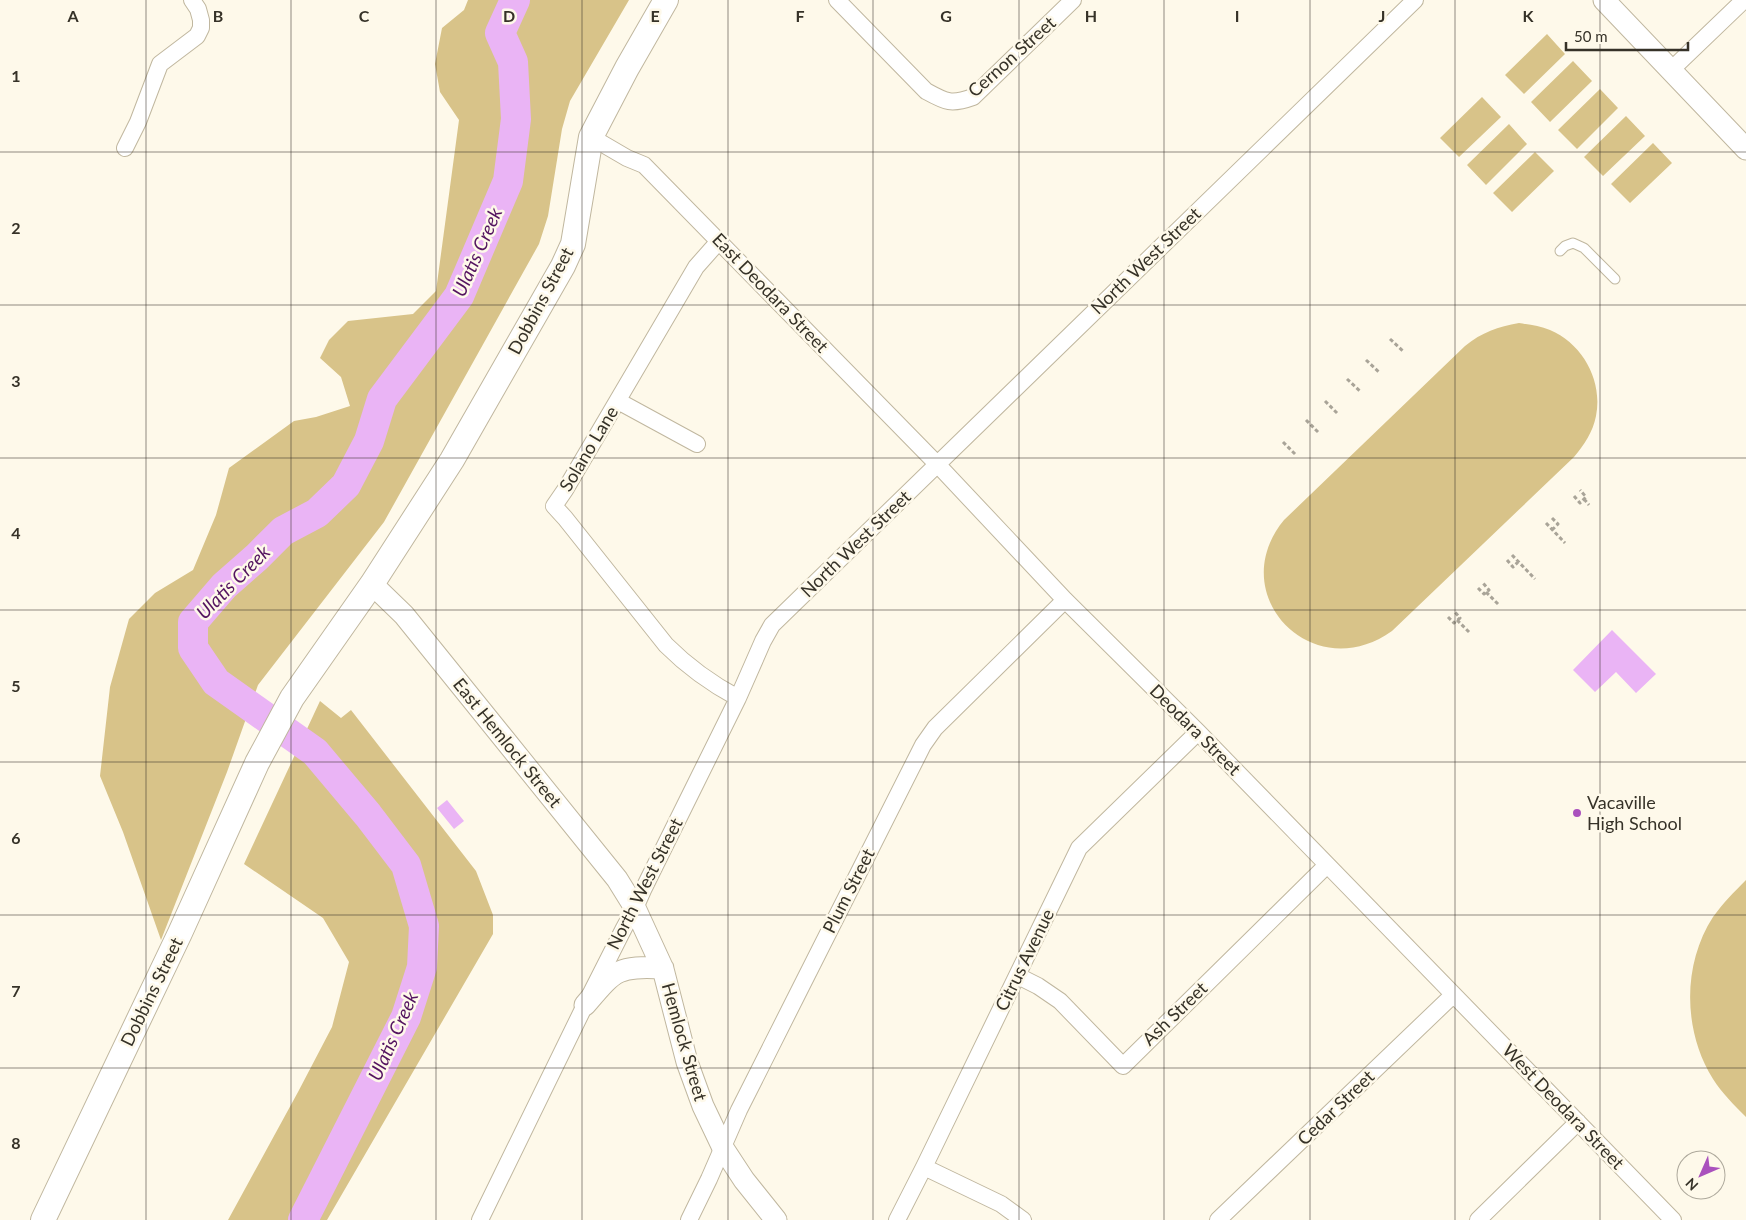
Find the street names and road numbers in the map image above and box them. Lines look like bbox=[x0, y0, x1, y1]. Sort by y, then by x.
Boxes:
street label: Cernon Street bbox=[963, 11, 1060, 101]
street label: North West Street bbox=[1086, 202, 1205, 318]
street label: East Deodara Street bbox=[708, 228, 834, 357]
street label: Dobbins Street bbox=[503, 243, 578, 358]
street label: Solano Lane bbox=[554, 402, 622, 495]
street label: North West Street bbox=[796, 485, 915, 601]
street label: East Hemlock Street bbox=[449, 673, 567, 812]
street label: Deodara Street bbox=[1146, 679, 1246, 780]
street label: North West Street bbox=[602, 814, 687, 953]
street label: Plum Street bbox=[817, 844, 879, 936]
street label: Citrus Avenue bbox=[990, 905, 1058, 1014]
street label: Dobbins Street bbox=[115, 933, 187, 1049]
street label: Ash Street bbox=[1137, 976, 1212, 1050]
street label: Hemlock Street bbox=[658, 980, 712, 1104]
street label: West Deodara Street bbox=[1498, 1039, 1630, 1174]
street label: Cedar Street bbox=[1292, 1065, 1379, 1149]

